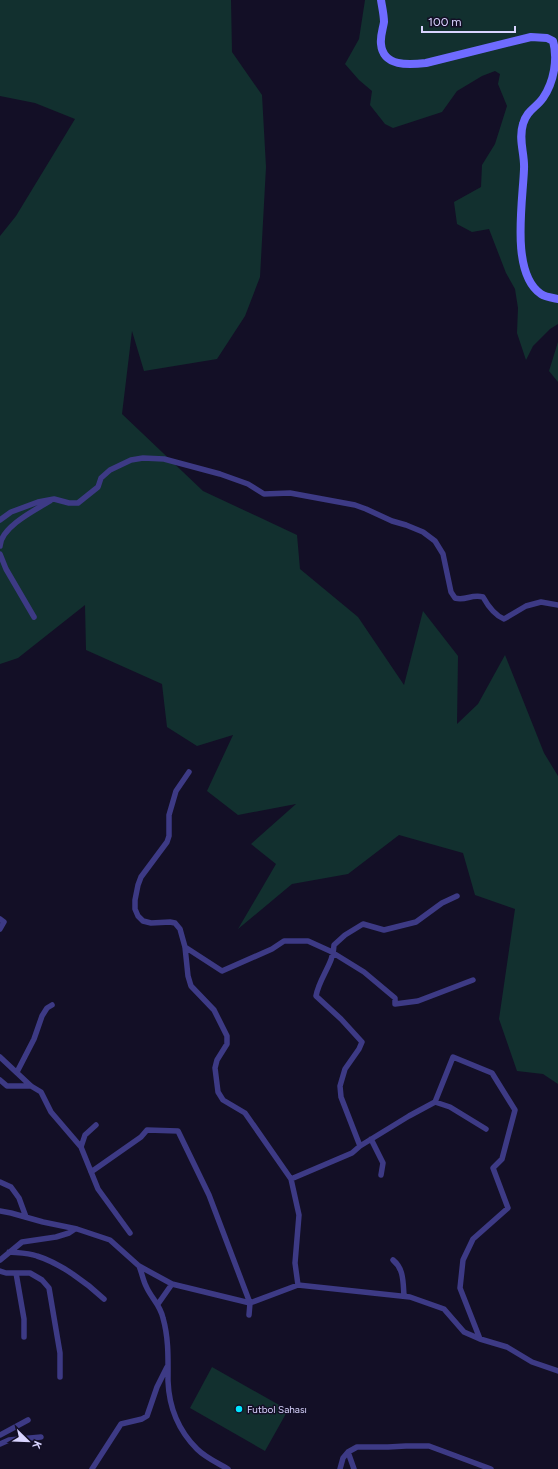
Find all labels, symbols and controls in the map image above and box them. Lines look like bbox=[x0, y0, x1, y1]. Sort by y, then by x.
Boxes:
scale bar bbox=[422, 8, 515, 34]
text: 100 m bbox=[428, 15, 462, 29]
place label: Futbol Sahası bbox=[247, 1403, 307, 1416]
marker: Futbol Sahası bbox=[234, 1404, 244, 1414]
north arrow bbox=[8, 1421, 48, 1461]
text: K bbox=[29, 1439, 44, 1451]

